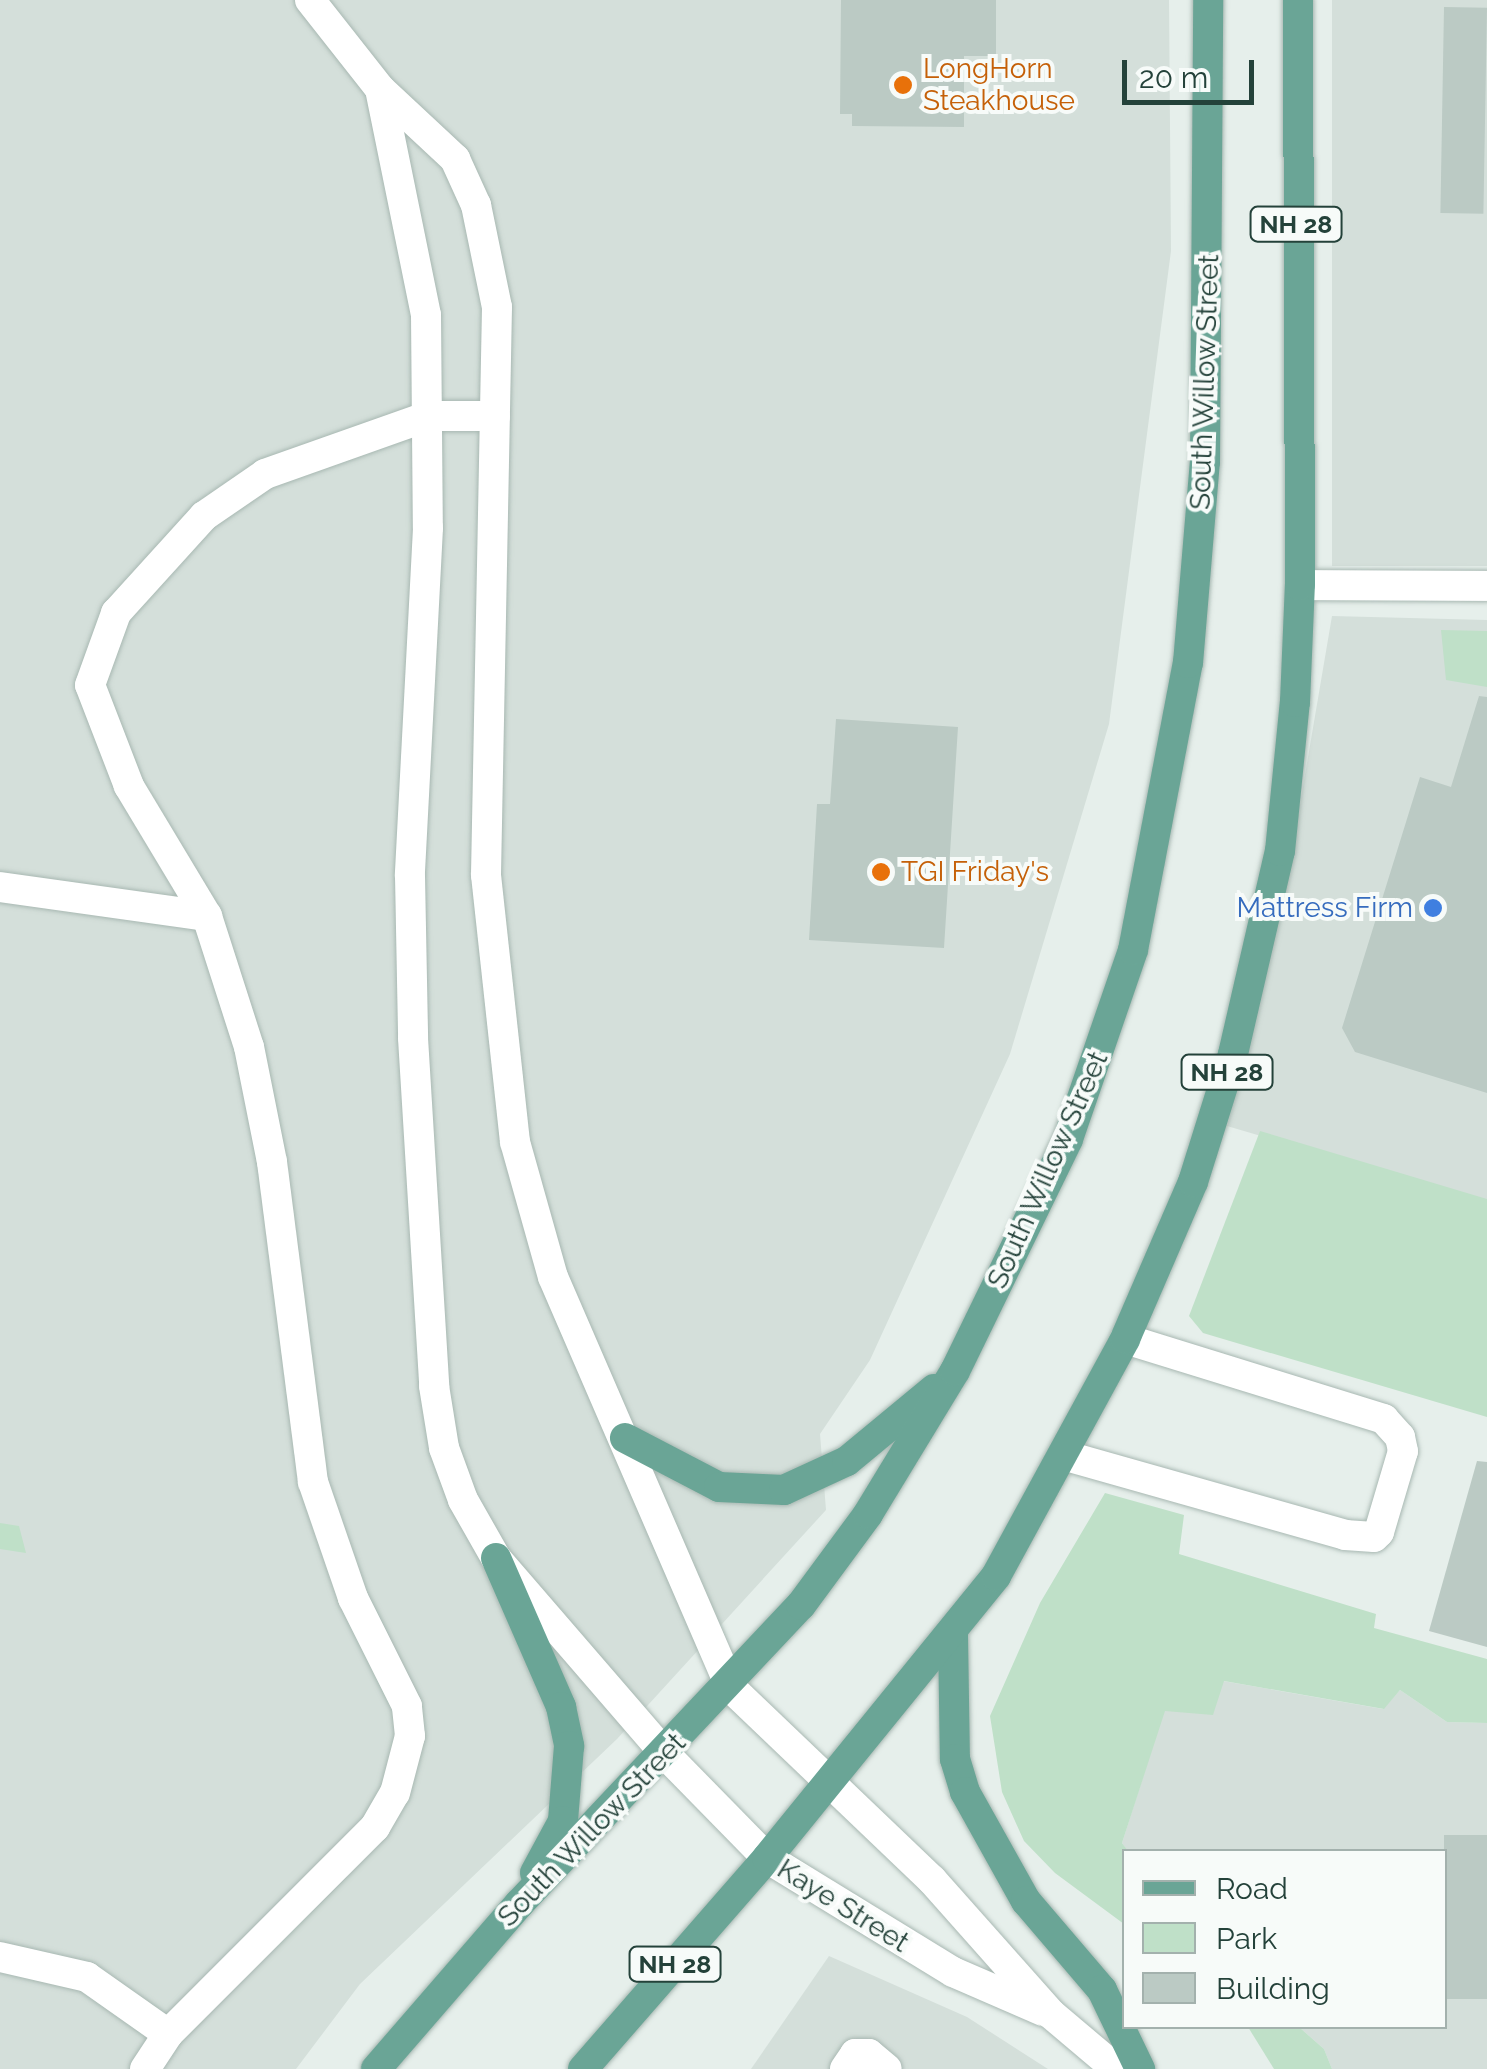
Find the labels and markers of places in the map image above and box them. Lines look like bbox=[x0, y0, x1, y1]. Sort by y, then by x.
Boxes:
place label: LongHorn Steakhouse bbox=[923, 52, 1075, 118]
marker: LongHorn Steakhouse bbox=[892, 74, 914, 96]
place label: TGI Friday's bbox=[901, 855, 1049, 889]
marker: TGI Friday's bbox=[870, 861, 892, 883]
place label: Mattress Firm bbox=[1237, 891, 1413, 925]
marker: Mattress Firm bbox=[1422, 897, 1444, 919]

